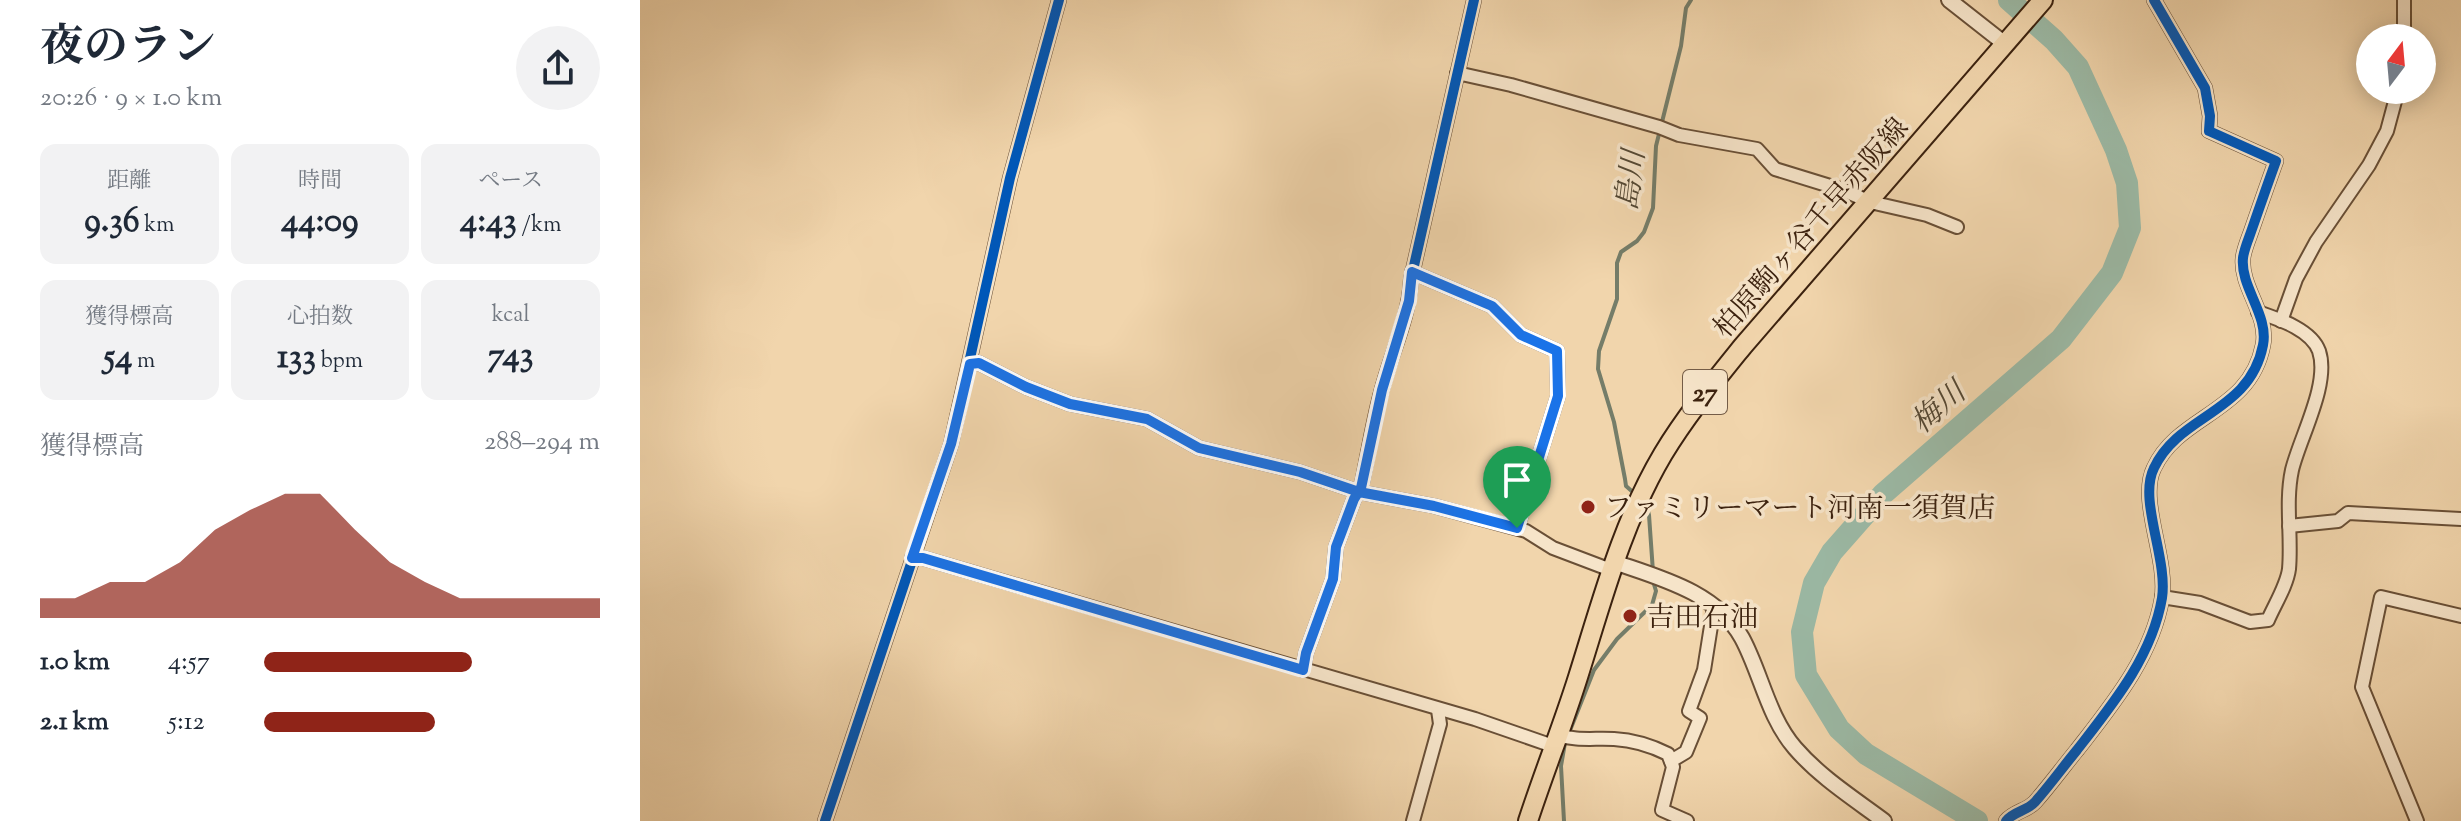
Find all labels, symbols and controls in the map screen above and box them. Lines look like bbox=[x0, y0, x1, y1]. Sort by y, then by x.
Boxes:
text: 夜のラン bbox=[40, 18, 216, 81]
north arrow bbox=[2356, 24, 2436, 104]
map controls bbox=[2356, 24, 2436, 104]
button: share bbox=[516, 26, 600, 110]
text: 20:26 · 9 × 1.0 km bbox=[40, 80, 222, 117]
street label: 柏原駒ヶ谷千早赤阪線 bbox=[1705, 110, 1919, 348]
water label: 島川 bbox=[1607, 145, 1658, 213]
text: 距離 bbox=[107, 166, 151, 198]
text: 時間 bbox=[298, 166, 342, 198]
text: ペース bbox=[478, 166, 543, 198]
text: 9.36 bbox=[84, 198, 140, 247]
text: 44:09 bbox=[281, 198, 359, 247]
text: 4:43 bbox=[460, 198, 517, 247]
text: km bbox=[140, 210, 174, 242]
text: /km bbox=[517, 210, 561, 242]
text: kcal bbox=[492, 300, 530, 332]
text: 獲得標高 bbox=[85, 302, 173, 334]
text: 心拍数 bbox=[287, 302, 353, 334]
text: 743 bbox=[488, 332, 533, 381]
text: 54 bbox=[104, 334, 132, 383]
text: 133 bbox=[277, 334, 316, 383]
text: m bbox=[132, 346, 155, 378]
text: bpm bbox=[316, 346, 363, 378]
road number: 27 bbox=[1683, 370, 1727, 414]
water label: 梅川 bbox=[1903, 371, 1979, 445]
text: 288–294 m bbox=[484, 424, 600, 461]
text: 獲得標高 bbox=[40, 429, 144, 466]
pin bbox=[1483, 446, 1551, 528]
icon: arrive bbox=[1495, 458, 1539, 502]
place label: ファミリーマート河南一須賀店 bbox=[1604, 490, 1995, 530]
marker: ファミリーマート河南一須賀店 bbox=[1579, 498, 1597, 516]
place label: 吉田石油 bbox=[1646, 599, 1758, 639]
marker: 吉田石油 bbox=[1621, 607, 1639, 625]
text: 1.0 km bbox=[40, 644, 110, 681]
text: 4:57 bbox=[168, 644, 210, 681]
text: 2.1 km bbox=[40, 704, 109, 741]
text: 5:12 bbox=[168, 704, 205, 741]

